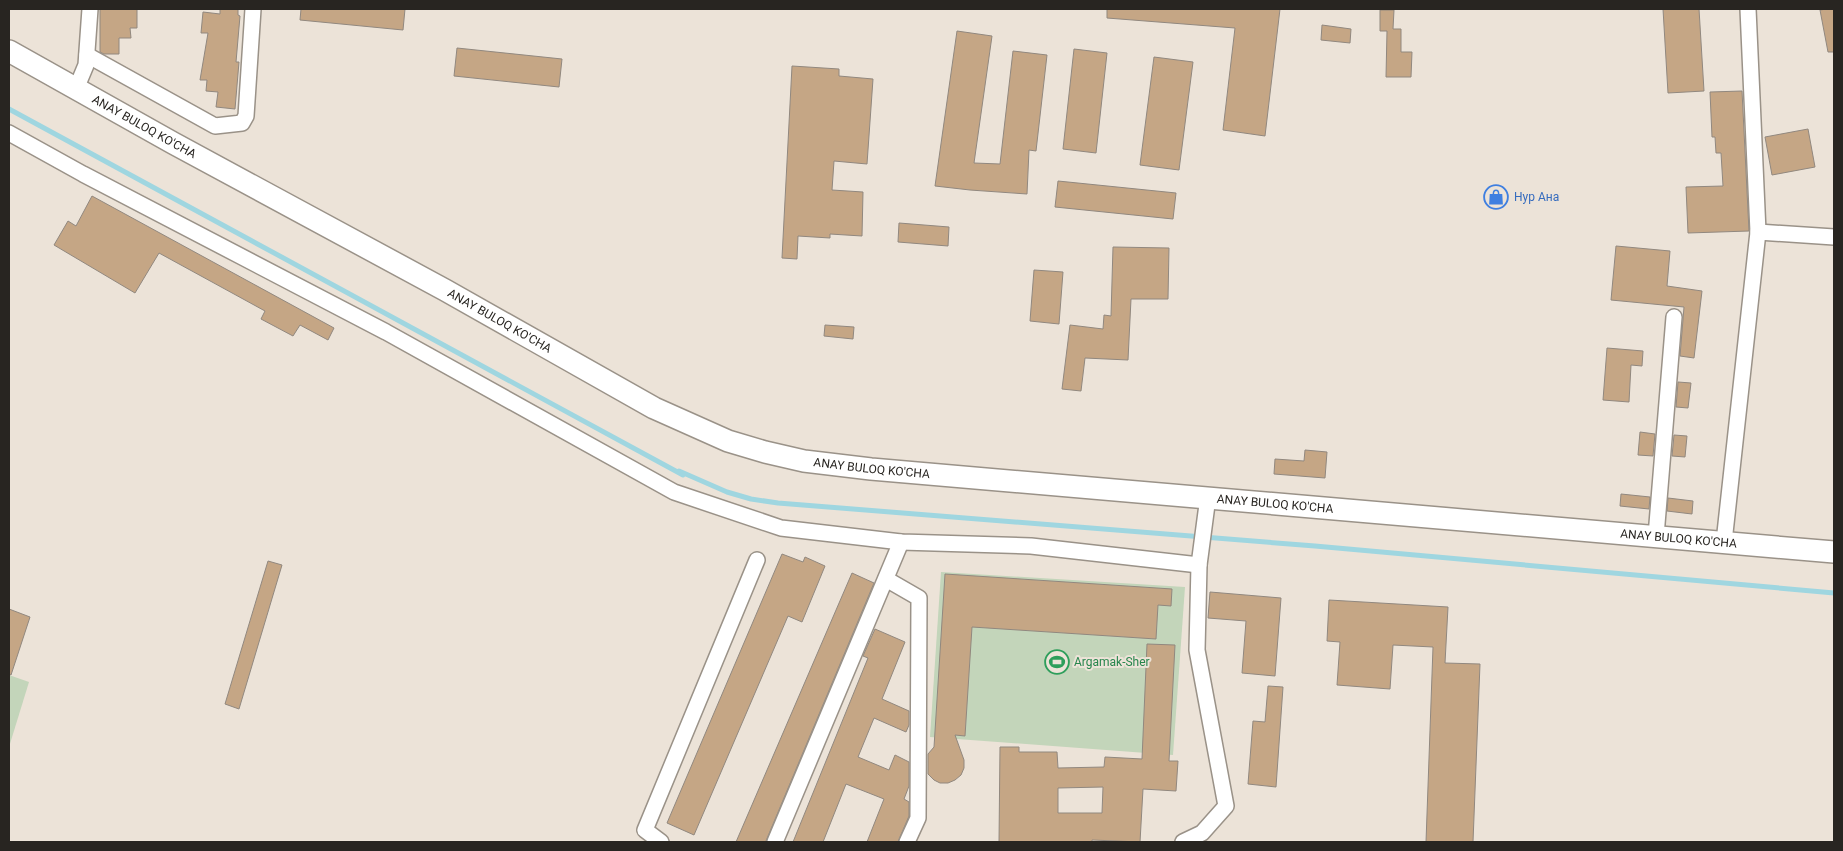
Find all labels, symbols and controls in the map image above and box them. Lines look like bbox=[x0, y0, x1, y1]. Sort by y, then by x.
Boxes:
street label: ANAY BULOQ KO'CHA bbox=[90, 92, 199, 161]
shop icon: Нур Ана bbox=[1483, 184, 1509, 210]
place label: Нур Ана bbox=[1514, 190, 1559, 204]
street label: ANAY BULOQ KO'CHA bbox=[445, 286, 554, 356]
street label: ANAY BULOQ KO'CHA bbox=[813, 455, 931, 481]
street label: ANAY BULOQ KO'CHA bbox=[1216, 492, 1334, 516]
street label: ANAY BULOQ KO'CHA bbox=[1620, 527, 1738, 551]
sports icon: Argamak-Sher bbox=[1044, 649, 1070, 675]
place label: Argamak-Sher bbox=[1074, 655, 1150, 669]

